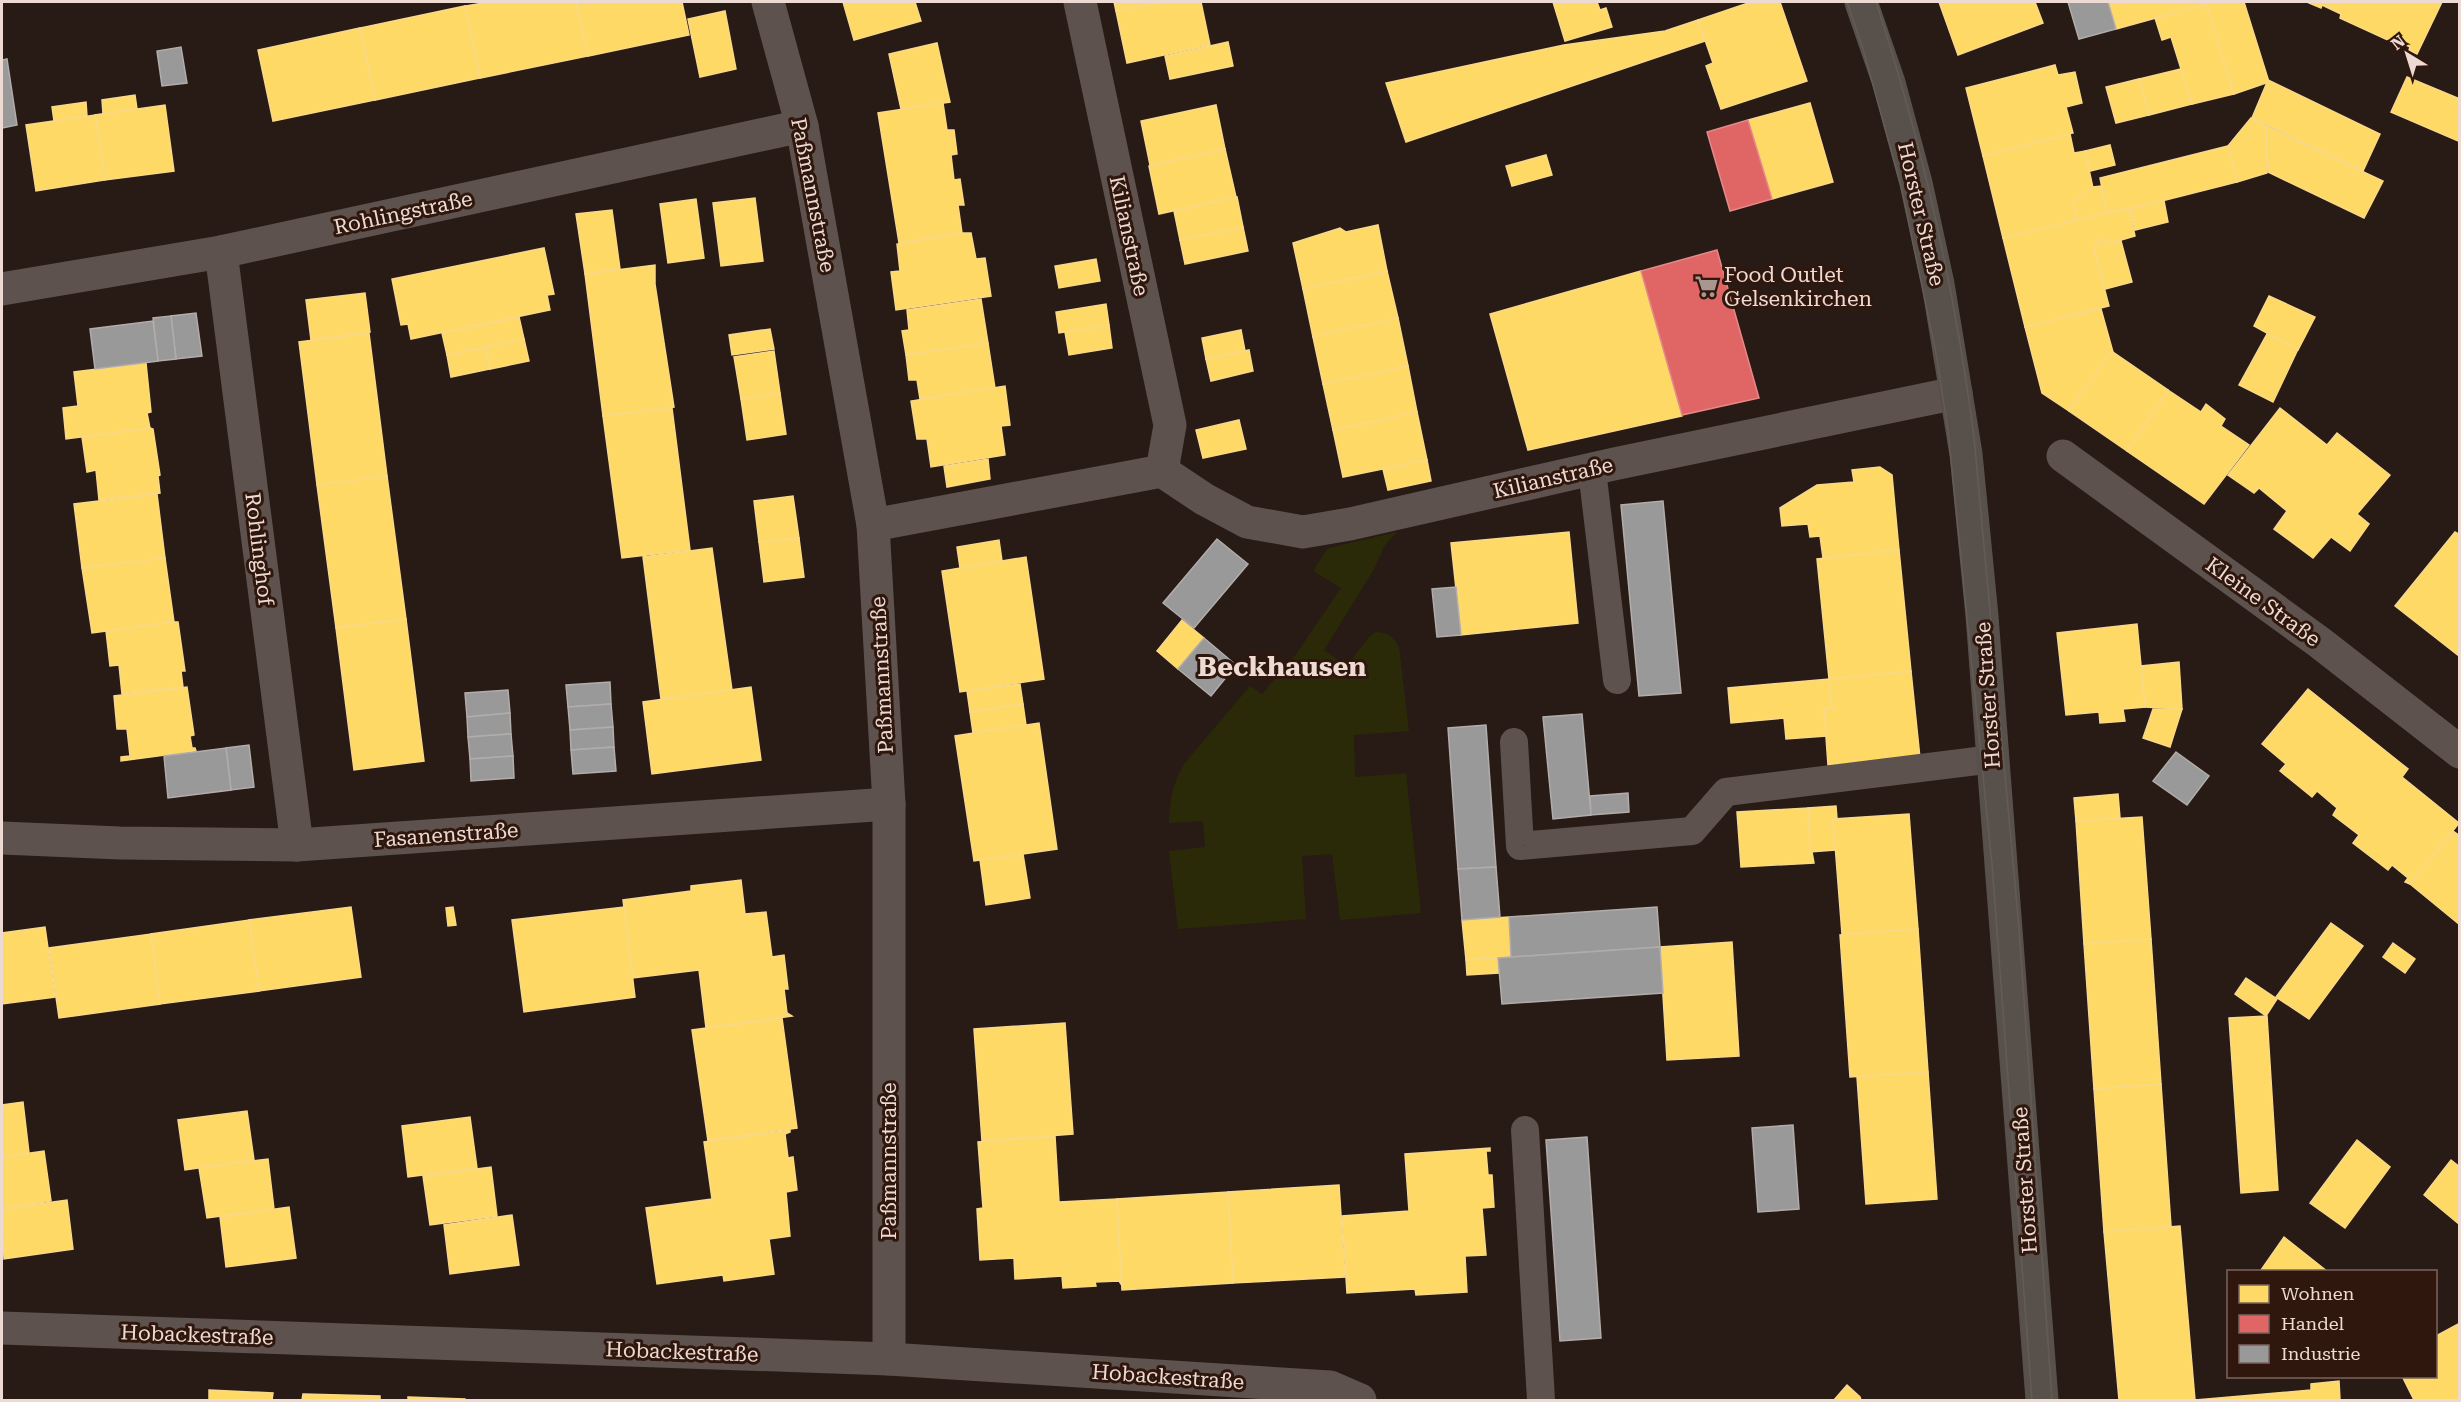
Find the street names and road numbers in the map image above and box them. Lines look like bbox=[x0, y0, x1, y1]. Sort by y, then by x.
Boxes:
street label: Paßmannstraße bbox=[786, 116, 840, 274]
street label: Horster Straße bbox=[1893, 140, 1949, 288]
street label: Kilianstraße bbox=[1105, 174, 1153, 298]
street label: Rohlingstraße bbox=[331, 187, 475, 239]
street label: Kilianstraße bbox=[1491, 453, 1615, 503]
street label: Rohlinghof bbox=[240, 491, 278, 608]
street label: Kleine Straße bbox=[2201, 552, 2325, 652]
street label: Paßmannstraße bbox=[866, 596, 898, 754]
street label: Horster Straße bbox=[1971, 621, 2005, 769]
street label: Fasanenstraße bbox=[373, 818, 519, 852]
street label: Paßmannstraße bbox=[877, 1082, 901, 1240]
street label: Horster Straße bbox=[2008, 1106, 2042, 1254]
street label: Hobackestraße bbox=[120, 1320, 274, 1350]
street label: Hobackestraße bbox=[605, 1337, 759, 1367]
street label: Hobackestraße bbox=[1091, 1360, 1245, 1394]

